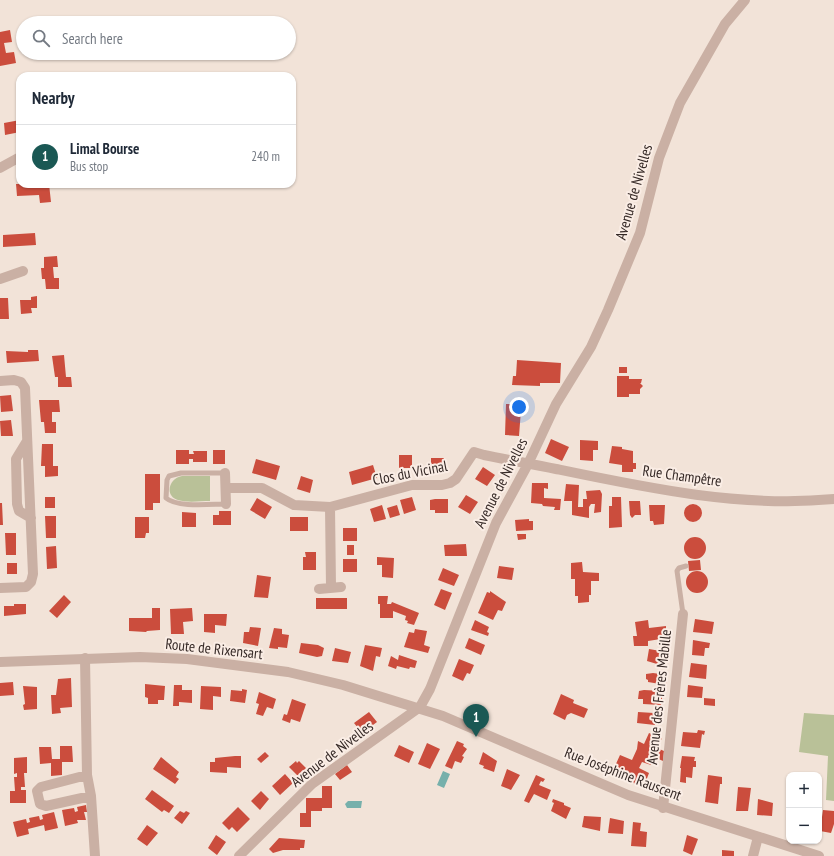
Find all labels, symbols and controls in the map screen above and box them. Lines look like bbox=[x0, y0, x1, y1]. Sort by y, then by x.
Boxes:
search box bbox=[16, 16, 296, 60]
icon: search bbox=[30, 27, 52, 49]
text: Search here bbox=[62, 29, 123, 48]
text: Nearby bbox=[32, 87, 75, 109]
text: Limal Bourse bbox=[70, 139, 139, 158]
street label: Avenue de Nivelles bbox=[611, 142, 656, 242]
text: 1 bbox=[42, 148, 48, 165]
text: 240 m bbox=[251, 148, 280, 165]
text: Bus stop bbox=[70, 158, 108, 175]
your location bbox=[509, 397, 529, 417]
street label: Avenue de Nivelles bbox=[470, 435, 531, 531]
street label: Clos du Vicinal bbox=[371, 456, 449, 489]
street label: Rue Champêtre bbox=[641, 461, 723, 490]
street label: Avenue des Frères Mabille bbox=[642, 629, 675, 765]
street label: Route de Rixensart bbox=[164, 634, 264, 663]
pin: 1 bbox=[463, 704, 489, 737]
street label: Avenue de Nivelles bbox=[287, 716, 377, 791]
street label: Rue Joséphine Rauscent bbox=[562, 743, 684, 805]
map controls bbox=[786, 772, 822, 844]
button: + bbox=[786, 772, 822, 808]
button: − bbox=[786, 808, 822, 844]

